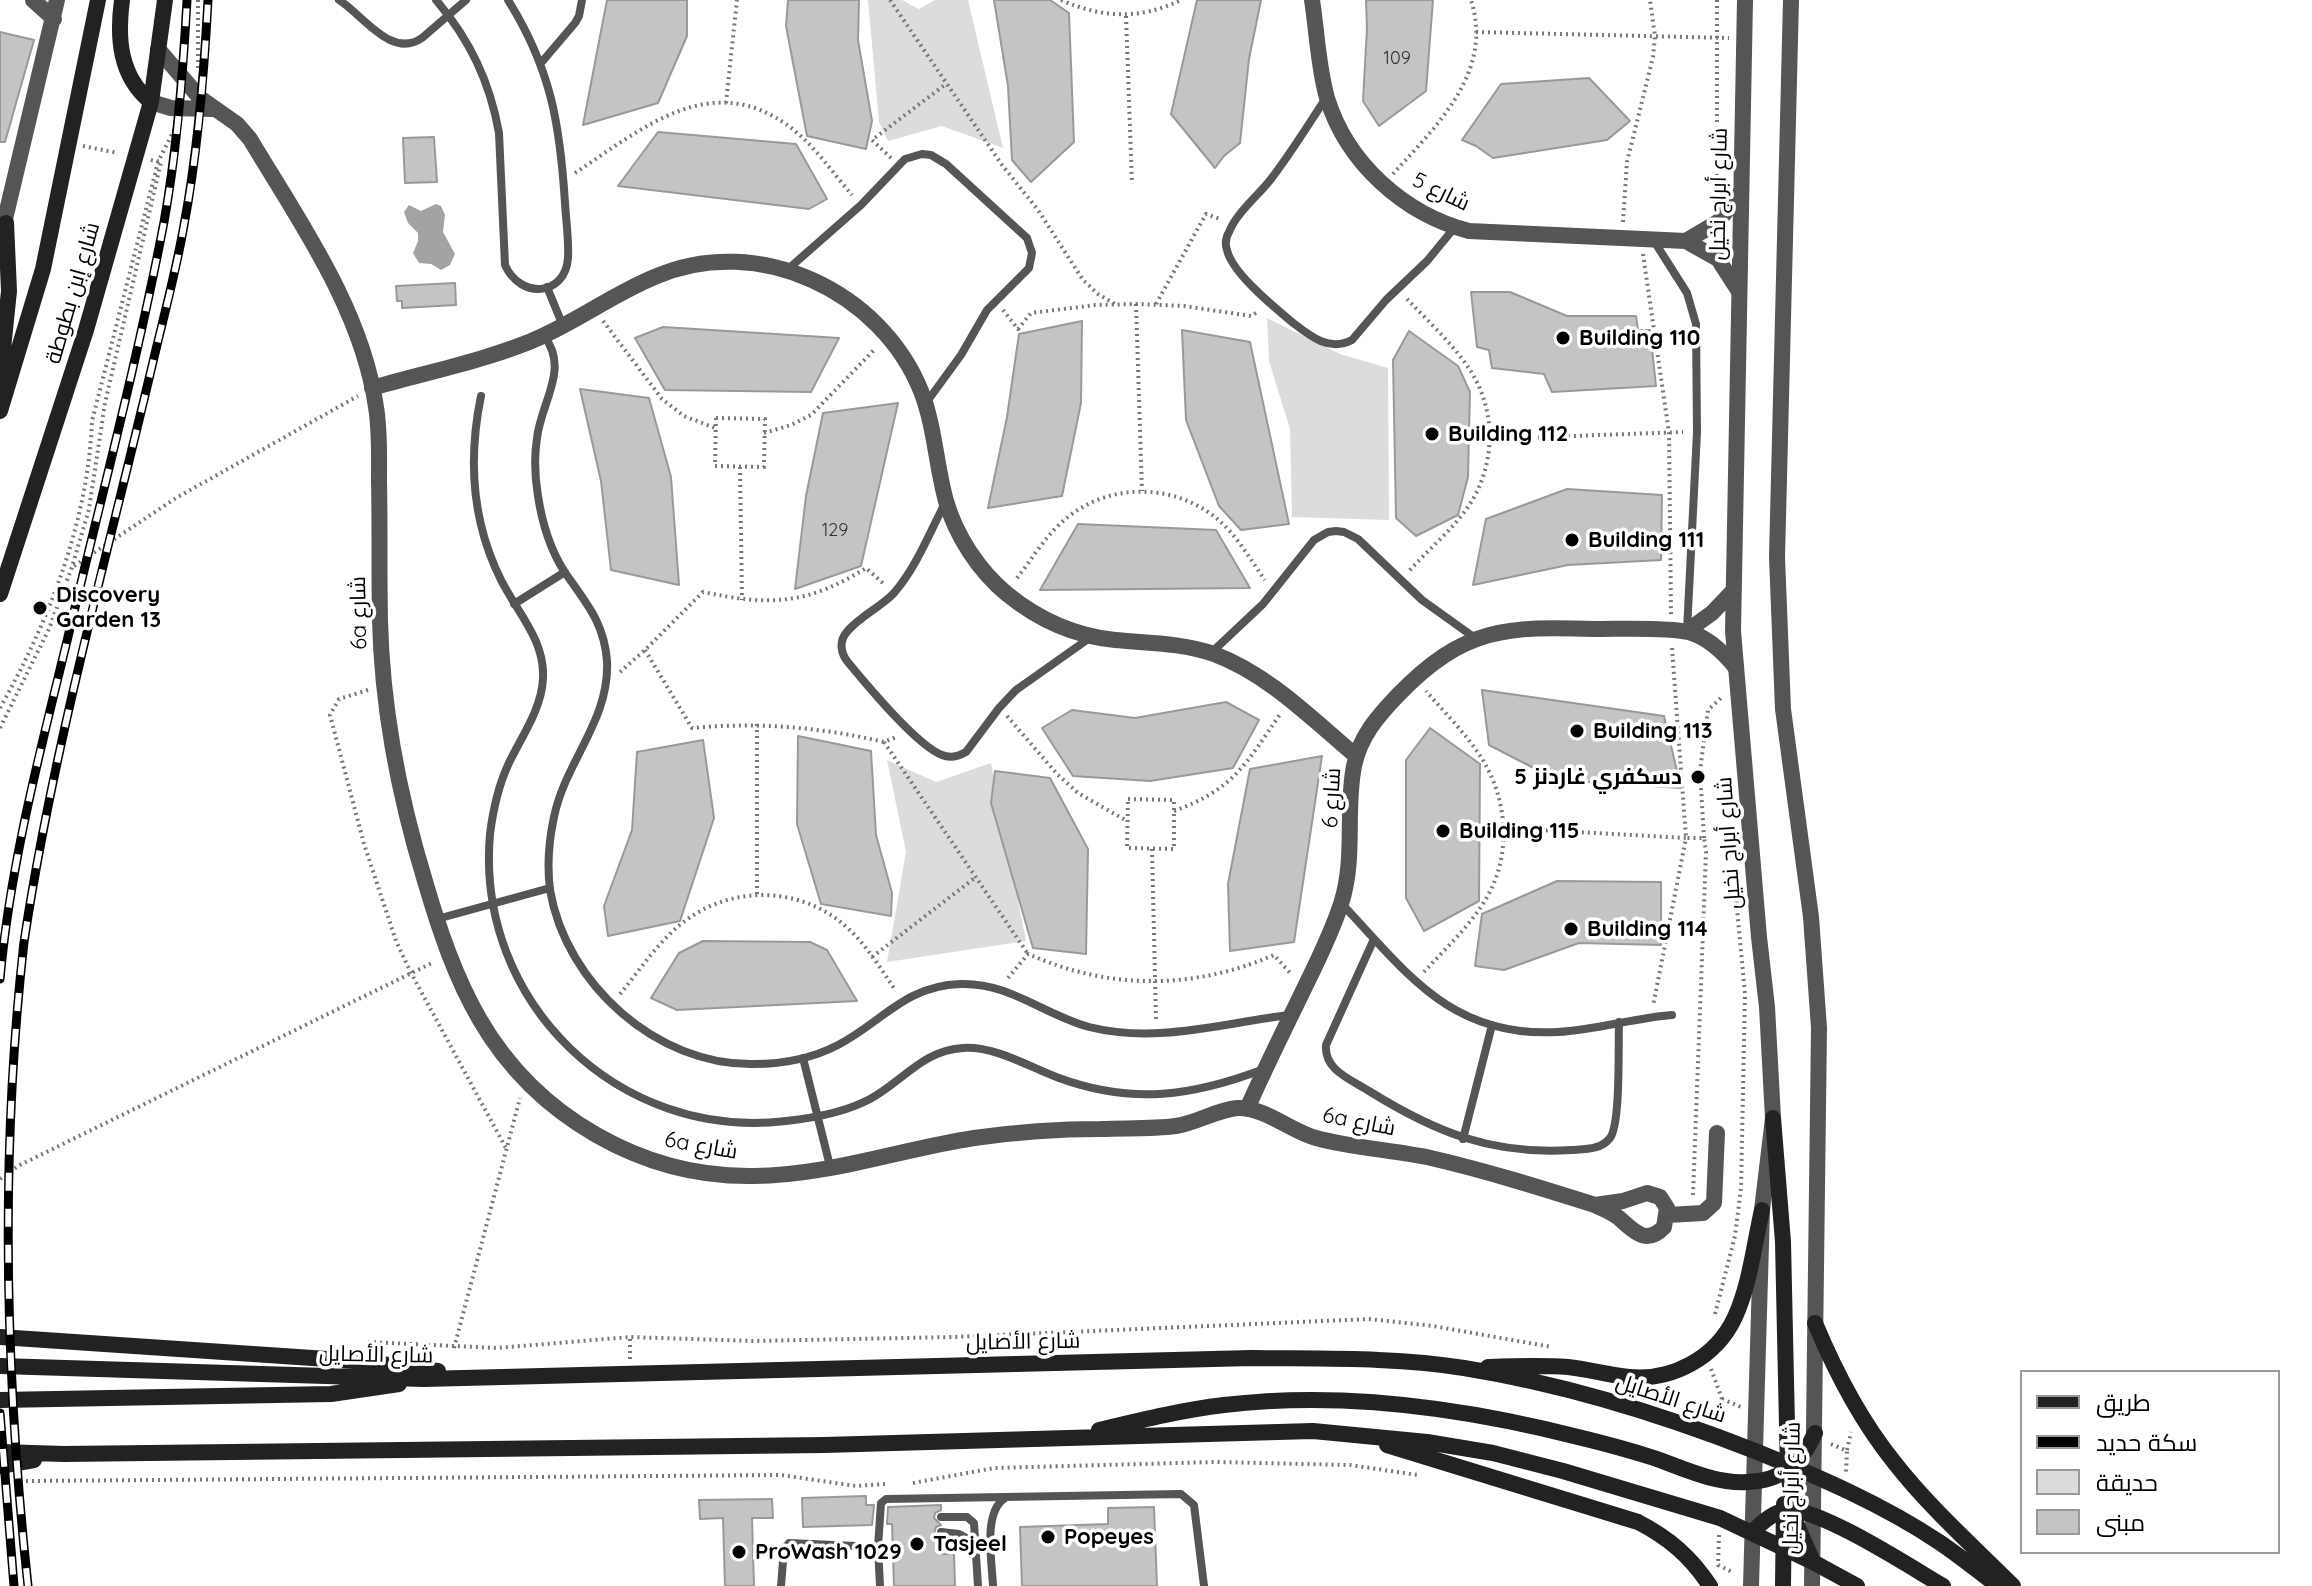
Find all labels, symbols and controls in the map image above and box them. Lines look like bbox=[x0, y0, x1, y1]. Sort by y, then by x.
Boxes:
house number: 109 bbox=[1383, 48, 1411, 70]
street label: شارع أبراج نخيل bbox=[1705, 127, 1733, 261]
street label: شارع 5 bbox=[1408, 167, 1474, 217]
street label: شارع إبن بطوطة bbox=[40, 219, 106, 367]
place label: Building 110 bbox=[1579, 325, 1700, 351]
marker: Building 110 bbox=[1554, 329, 1572, 347]
place label: Building 112 bbox=[1448, 421, 1568, 447]
marker: Building 112 bbox=[1423, 425, 1441, 443]
house number: 129 bbox=[822, 520, 848, 542]
place label: Building 111 bbox=[1588, 527, 1704, 553]
marker: Building 111 bbox=[1563, 531, 1581, 549]
street label: 6a شارع bbox=[345, 576, 373, 650]
place label: Discovery Garden 13 bbox=[56, 582, 161, 634]
marker: Discovery Garden 13 bbox=[31, 599, 49, 617]
place label: Building 113 bbox=[1593, 718, 1712, 744]
marker: Building 113 bbox=[1568, 722, 1586, 740]
place label: دسكفري غاردنز 5 bbox=[1514, 764, 1682, 790]
street label: شارع 6 bbox=[1317, 767, 1347, 829]
marker: دسكفري غاردنز 5 bbox=[1689, 768, 1707, 786]
street label: شارع أبراج نخيل bbox=[1711, 776, 1747, 910]
place label: Building 115 bbox=[1459, 818, 1579, 844]
marker: Building 115 bbox=[1434, 822, 1452, 840]
place label: Building 114 bbox=[1587, 916, 1708, 942]
marker: Building 114 bbox=[1562, 920, 1580, 938]
street label: 6a شارع bbox=[1320, 1102, 1398, 1142]
street label: 6a شارع bbox=[662, 1127, 740, 1165]
street label: شارع الأصايل bbox=[966, 1328, 1080, 1356]
street label: شارع الأصايل bbox=[319, 1341, 433, 1369]
street label: شارع الأصايل bbox=[1612, 1369, 1730, 1429]
legend bbox=[2020, 1370, 2280, 1554]
text: طريق bbox=[2096, 1387, 2151, 1417]
street label: شارع أبراج نخيل bbox=[1778, 1421, 1806, 1555]
text: سكة حديد bbox=[2096, 1427, 2197, 1457]
text: حديقة bbox=[2096, 1467, 2158, 1497]
text: مبنى bbox=[2096, 1507, 2145, 1537]
place label: Popeyes bbox=[1064, 1524, 1154, 1550]
marker: Popeyes bbox=[1039, 1528, 1057, 1546]
place label: Tasjeel bbox=[933, 1531, 1007, 1557]
marker: Tasjeel bbox=[908, 1535, 926, 1553]
place label: ProWash 1029 bbox=[755, 1539, 902, 1565]
marker: ProWash 1029 bbox=[730, 1543, 748, 1561]

